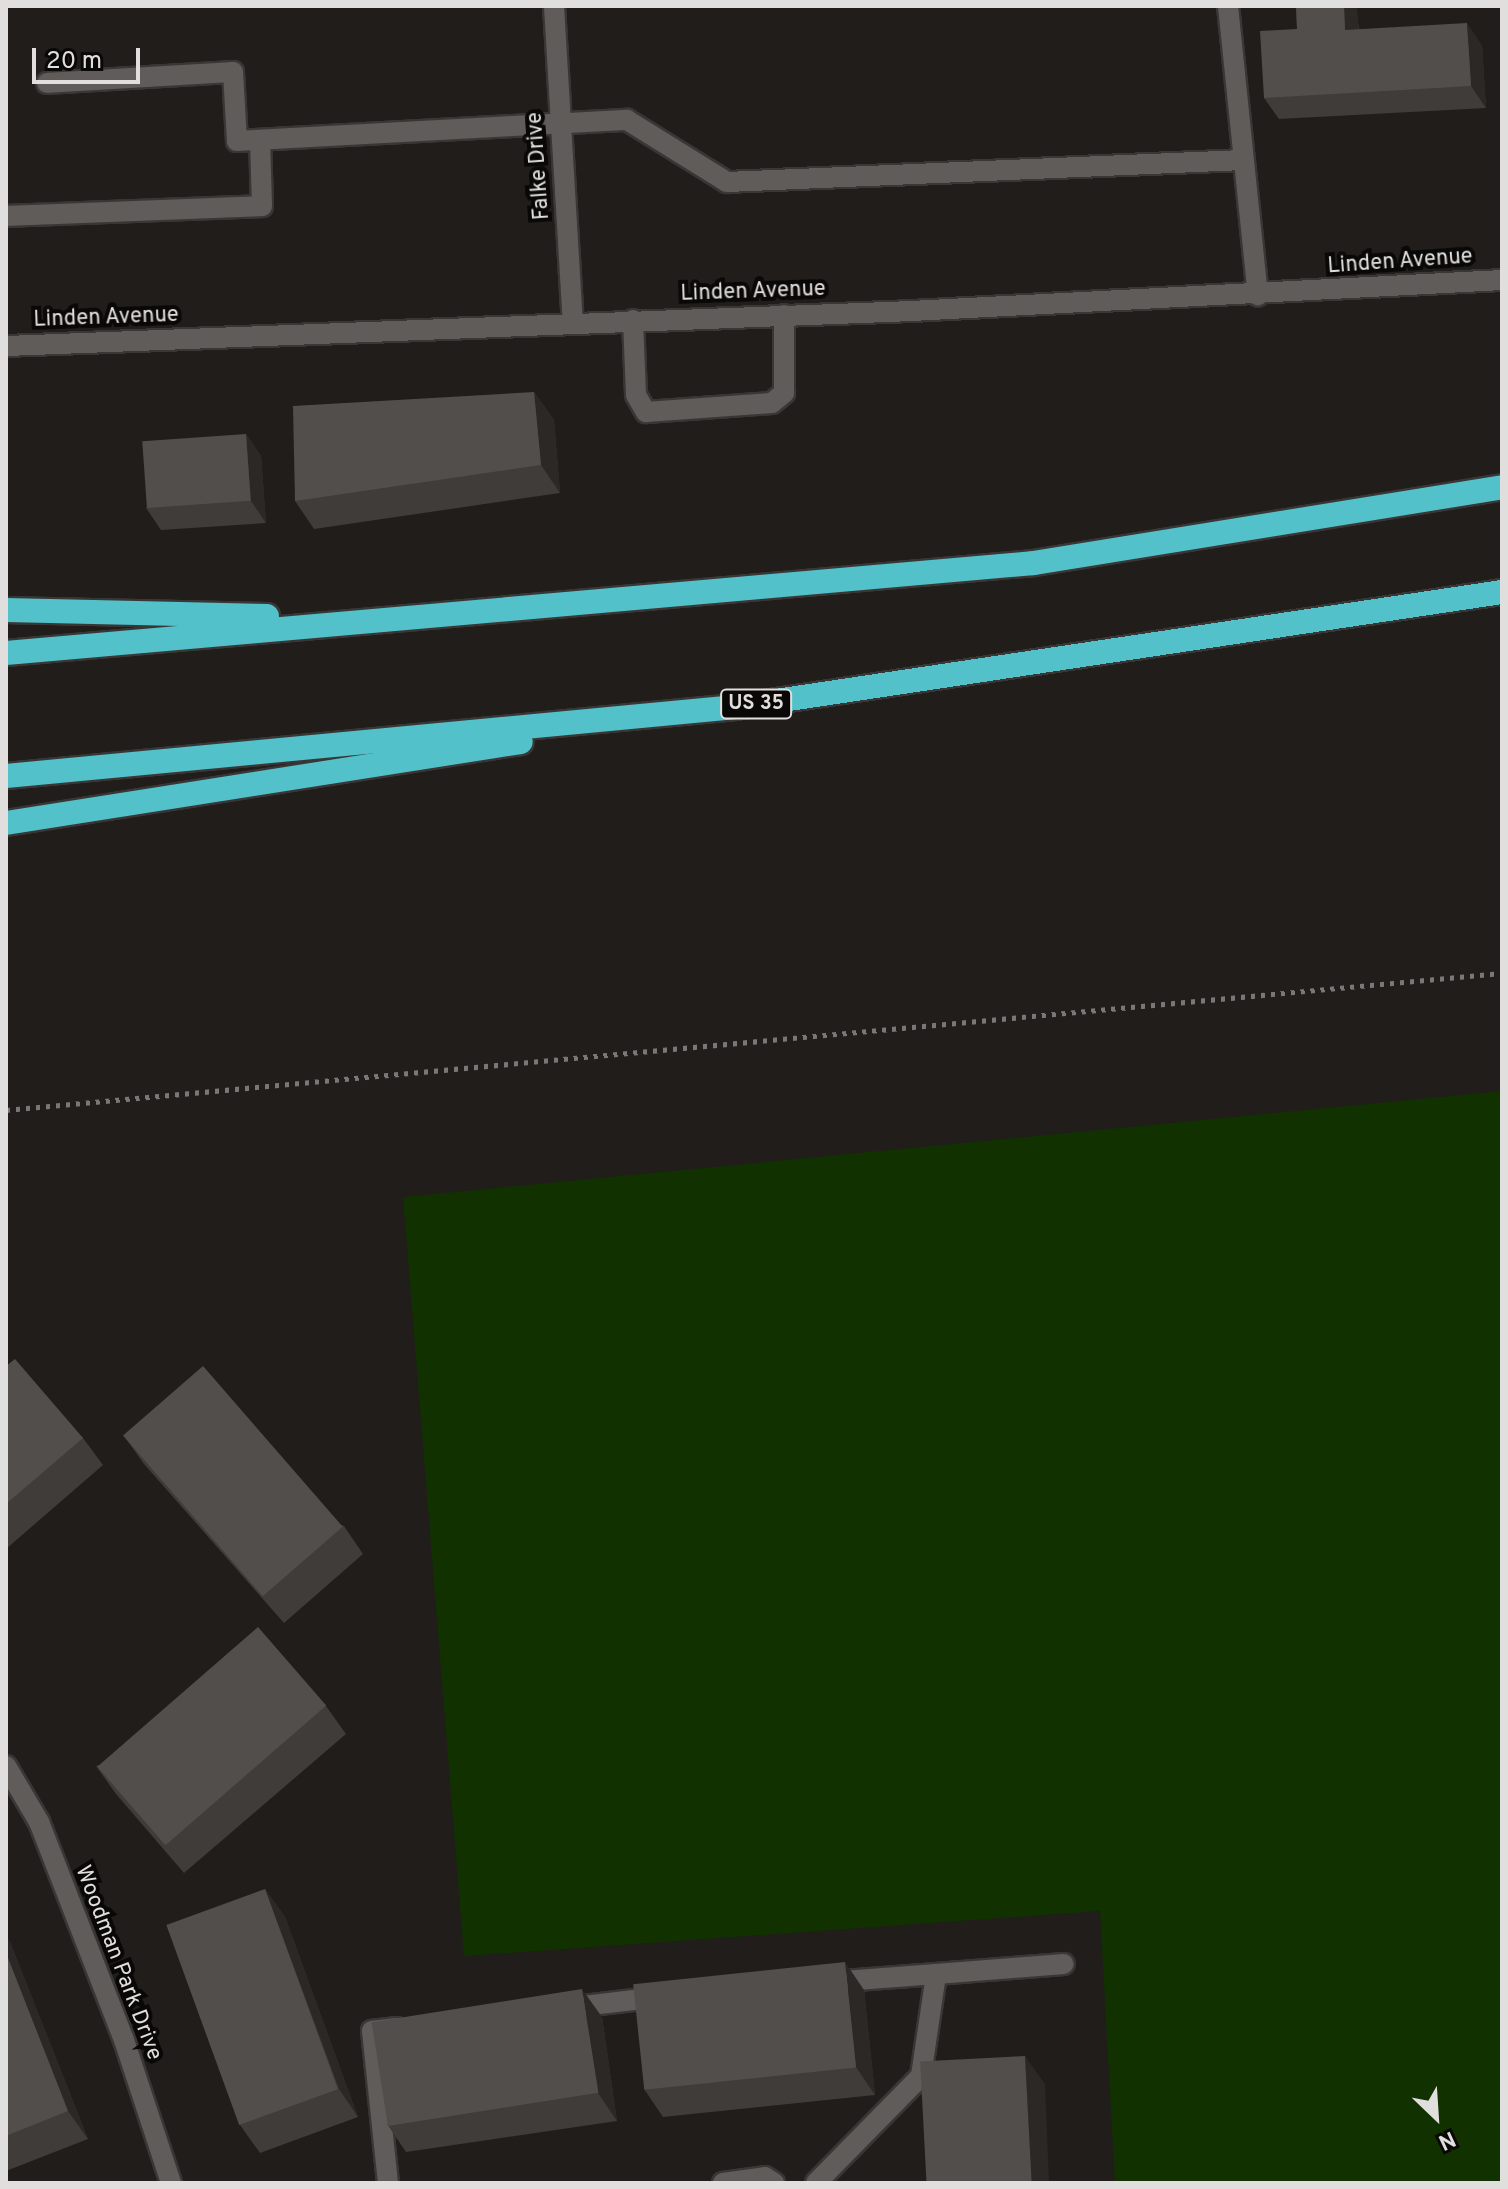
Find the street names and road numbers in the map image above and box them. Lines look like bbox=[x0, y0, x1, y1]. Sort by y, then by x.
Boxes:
street label: Falke Drive bbox=[522, 111, 556, 221]
street label: Linden Avenue bbox=[1326, 244, 1474, 280]
street label: Linden Avenue bbox=[680, 276, 826, 308]
street label: Linden Avenue bbox=[33, 302, 179, 334]
road number: US 35 bbox=[720, 688, 792, 720]
street label: Woodman Park Drive bbox=[69, 1862, 167, 2064]

